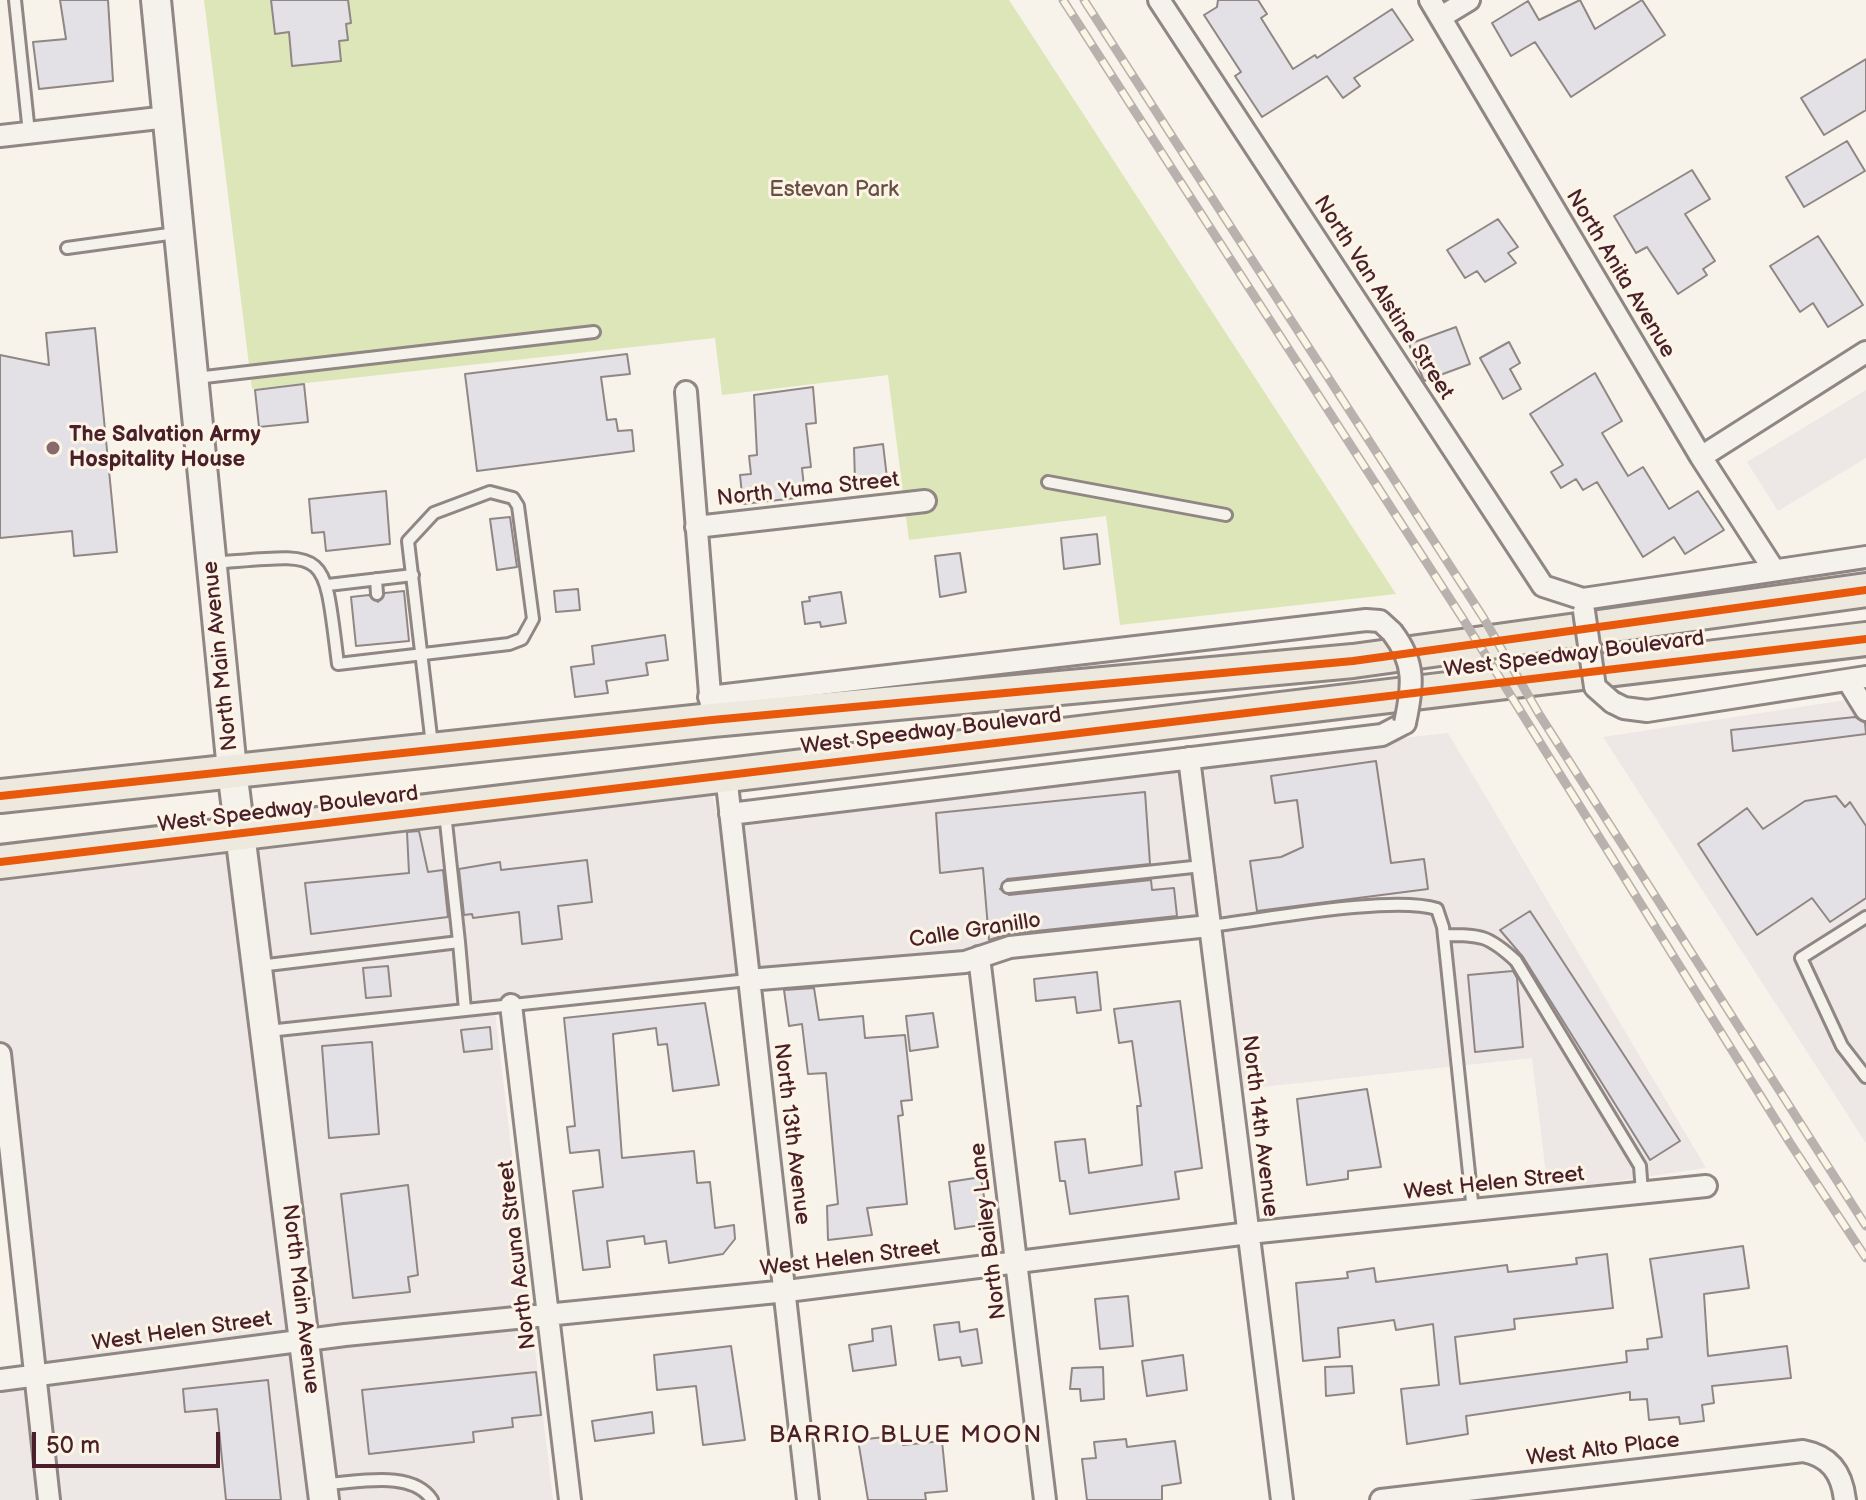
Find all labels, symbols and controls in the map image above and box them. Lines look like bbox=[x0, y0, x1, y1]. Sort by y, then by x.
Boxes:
park label: Estevan Park bbox=[769, 177, 899, 203]
street label: North Anita Avenue bbox=[1559, 185, 1681, 363]
street label: North Van Alstine Street bbox=[1307, 191, 1459, 405]
place label: The Salvation Army Hospitality House bbox=[69, 422, 260, 474]
marker: The Salvation Army Hospitality House bbox=[44, 439, 62, 457]
street label: North Yuma Street bbox=[716, 467, 900, 513]
street label: North Main Avenue bbox=[198, 560, 244, 752]
street label: West Speedway Boulevard bbox=[1442, 626, 1706, 684]
street label: West Speedway Boulevard bbox=[799, 703, 1063, 761]
street label: West Speedway Boulevard bbox=[156, 781, 420, 839]
street label: Calle Granillo bbox=[907, 908, 1043, 954]
street label: North 14th Avenue bbox=[1235, 1034, 1283, 1218]
street label: North 13th Avenue bbox=[767, 1042, 815, 1226]
street label: North Bailey Lane bbox=[965, 1141, 1013, 1321]
street label: North Acuna Street bbox=[493, 1159, 543, 1351]
street label: West Helen Street bbox=[1403, 1161, 1585, 1207]
street label: North Main Avenue bbox=[275, 1203, 325, 1395]
street label: West Helen Street bbox=[759, 1235, 941, 1283]
street label: West Helen Street bbox=[90, 1306, 274, 1358]
scale bar bbox=[36, 1416, 224, 1466]
district label: BARRIO BLUE MOON bbox=[769, 1422, 1043, 1450]
street label: West Alto Place bbox=[1525, 1428, 1681, 1472]
text: 50 m bbox=[46, 1431, 100, 1460]

